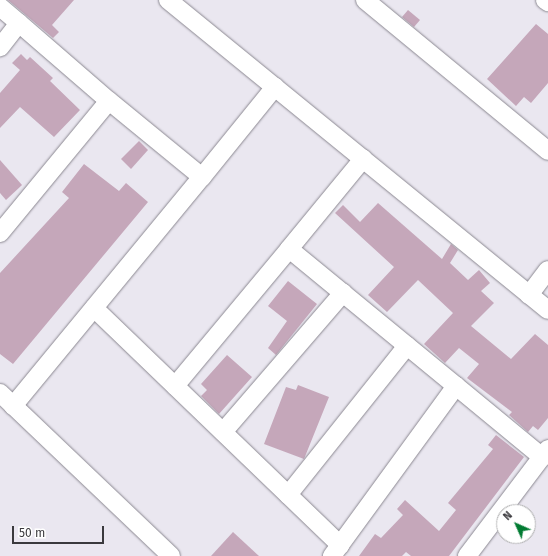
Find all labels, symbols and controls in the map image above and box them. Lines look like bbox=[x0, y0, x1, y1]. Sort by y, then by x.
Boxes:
north arrow bbox=[496, 504, 536, 544]
text: N bbox=[501, 509, 515, 523]
scale bar bbox=[14, 518, 106, 544]
text: 50 m bbox=[19, 526, 45, 540]

